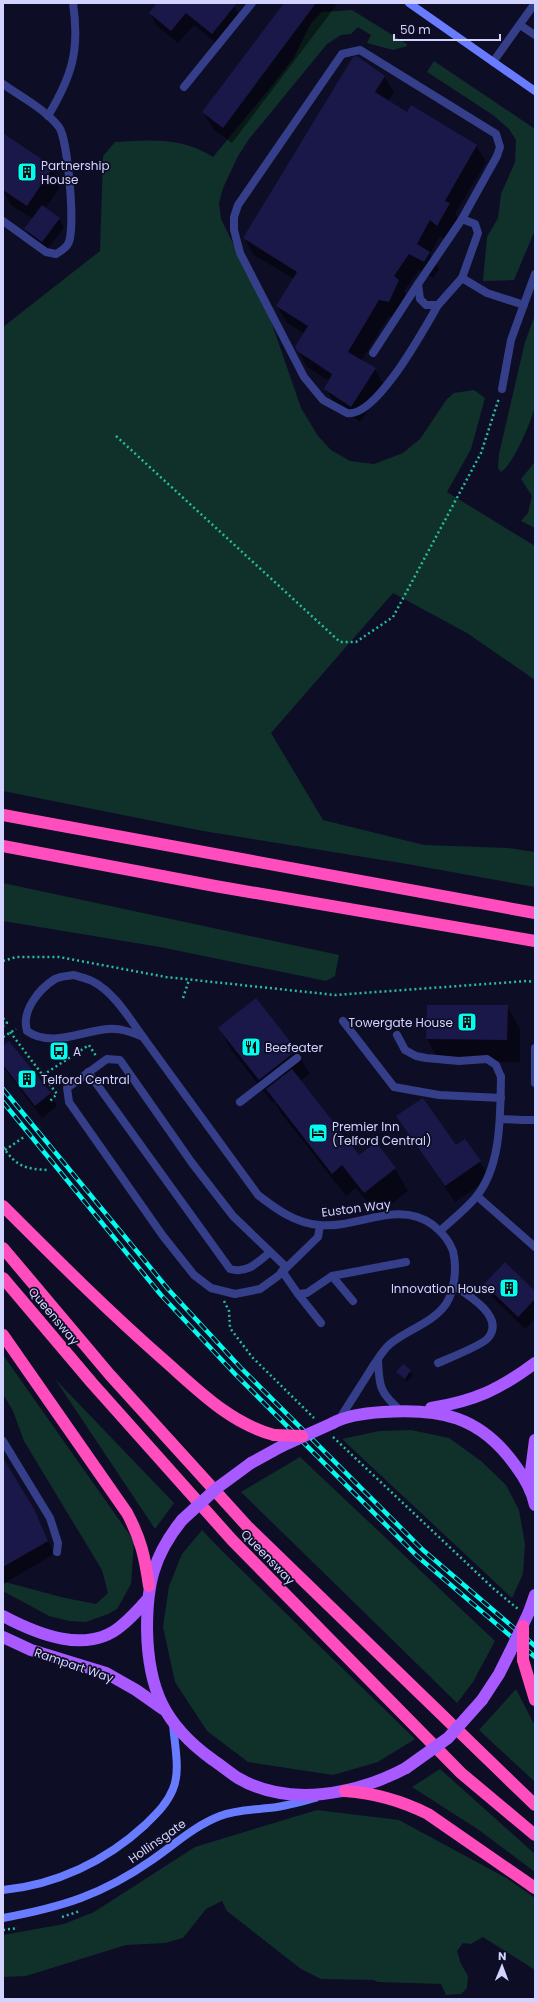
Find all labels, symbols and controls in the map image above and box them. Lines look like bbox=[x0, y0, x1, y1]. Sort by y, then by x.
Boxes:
scale bar bbox=[394, 16, 500, 42]
text: 50 m bbox=[400, 21, 431, 38]
place label: Partnership House bbox=[41, 157, 110, 188]
building icon: Partnership House bbox=[16, 161, 38, 183]
building icon: Towergate House bbox=[456, 1011, 478, 1033]
place label: Towergate House bbox=[348, 1014, 453, 1031]
restaurant icon: Beefeater bbox=[240, 1036, 262, 1058]
place label: Beefeater bbox=[265, 1039, 324, 1056]
bus stop icon: A bbox=[48, 1040, 70, 1062]
place label: A bbox=[73, 1043, 81, 1060]
building icon: Telford Central bbox=[16, 1068, 38, 1090]
place label: Telford Central bbox=[41, 1071, 130, 1088]
place label: Premier Inn (Telford Central) bbox=[332, 1118, 432, 1149]
hotel icon: Premier Inn (Telford Central) bbox=[307, 1122, 329, 1144]
street label: Euston Way bbox=[320, 1195, 392, 1221]
building icon: Innovation House bbox=[498, 1277, 520, 1299]
place label: Innovation House bbox=[391, 1280, 495, 1297]
street label: Queensway bbox=[25, 1283, 83, 1349]
street label: Queensway bbox=[237, 1526, 299, 1588]
street label: Rampart Way bbox=[32, 1644, 116, 1687]
street label: Hollinsgate bbox=[125, 1815, 189, 1867]
north arrow bbox=[482, 1946, 522, 1986]
text: N bbox=[498, 1948, 506, 1964]

